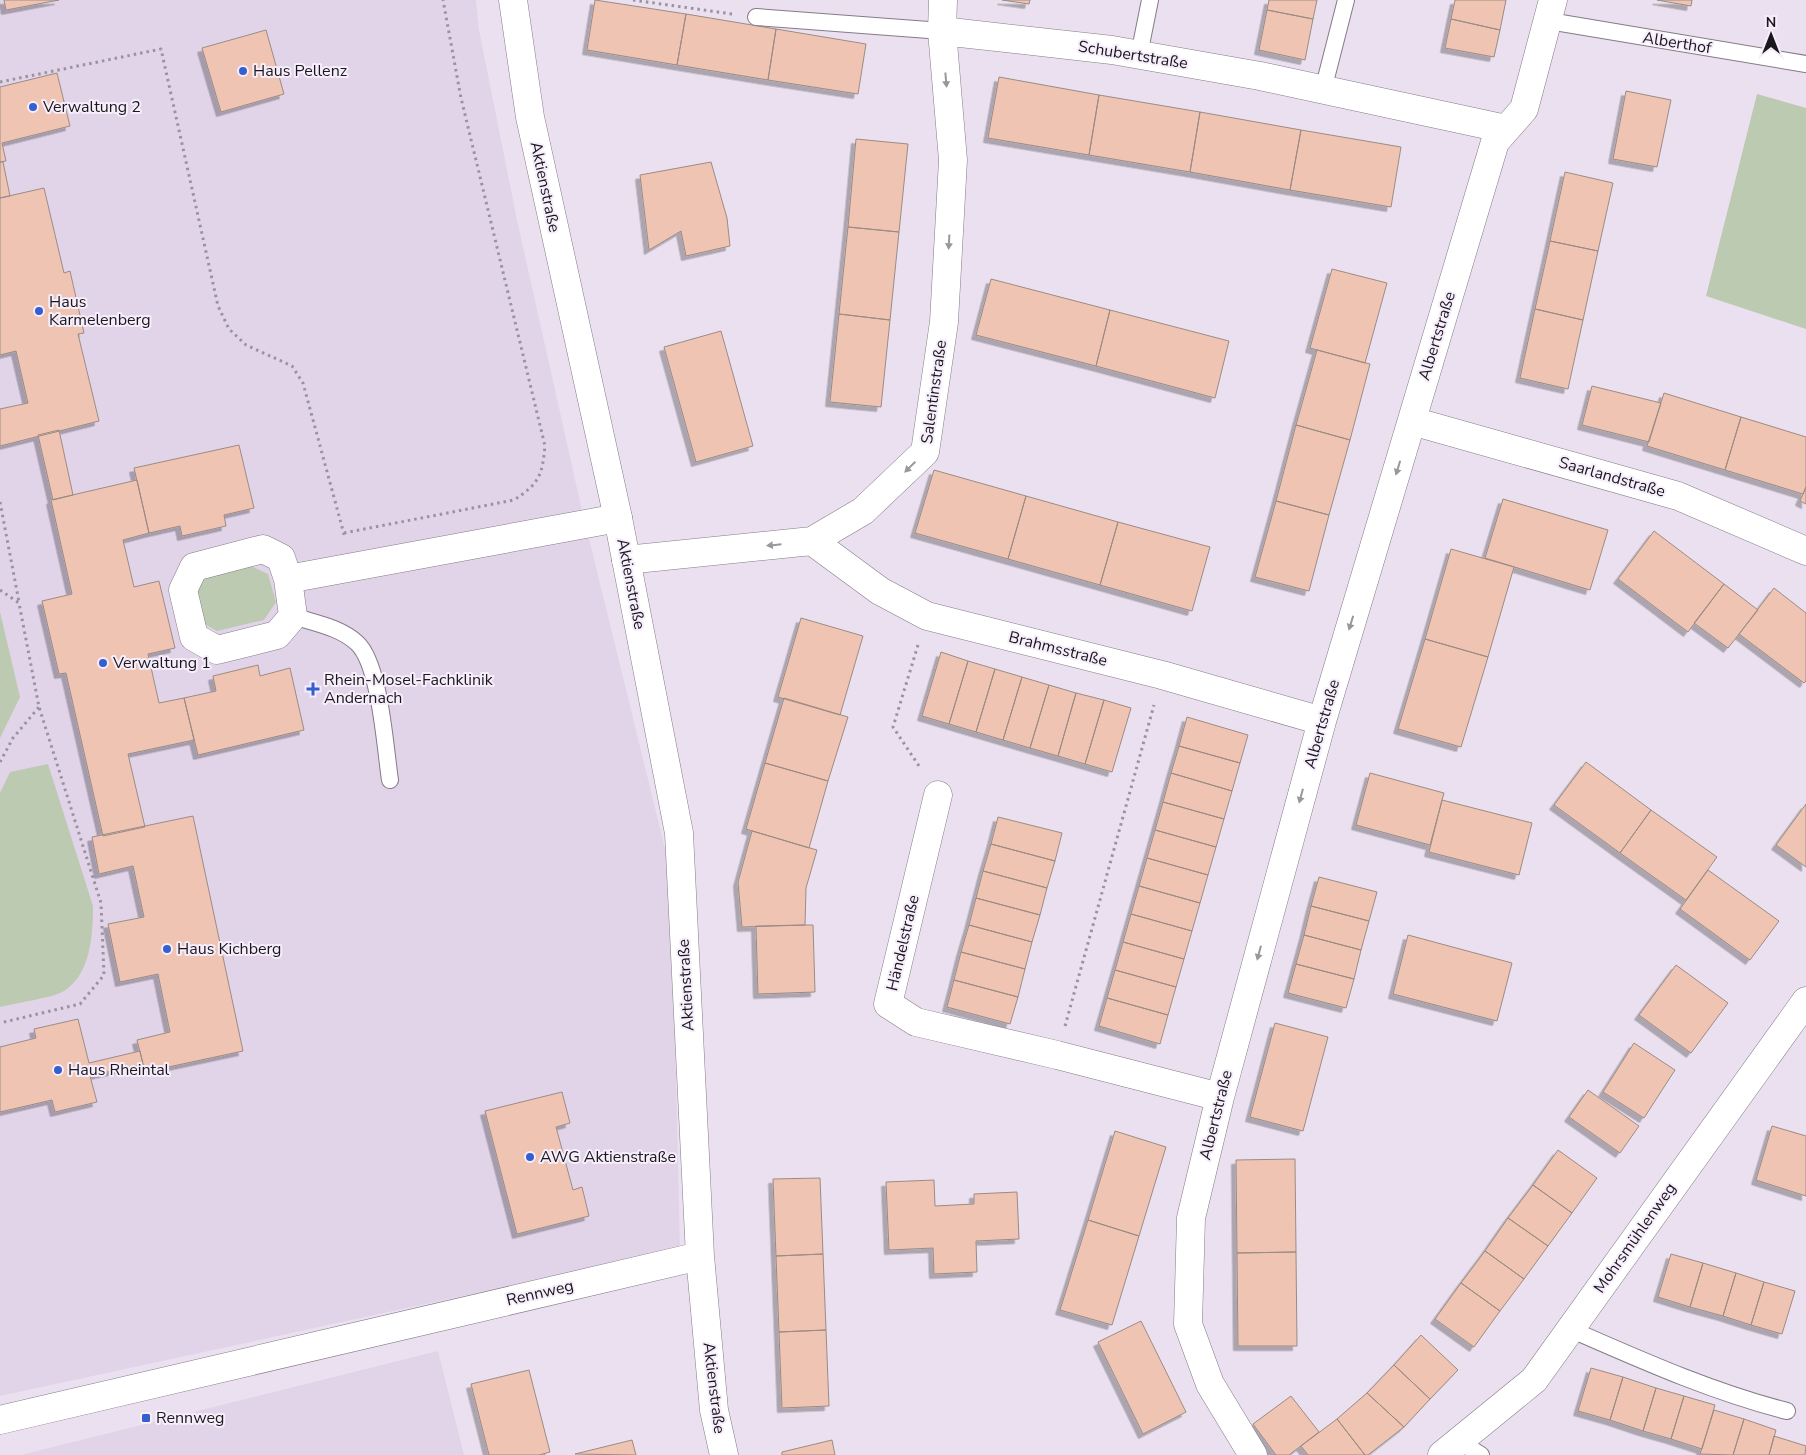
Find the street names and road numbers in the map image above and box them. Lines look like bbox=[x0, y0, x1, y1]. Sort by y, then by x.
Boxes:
street label: Alberthof bbox=[1641, 27, 1714, 59]
street label: Schubertstraße bbox=[1077, 35, 1189, 75]
street label: Aktienstraße bbox=[525, 140, 565, 234]
street label: Albertstraße bbox=[1413, 289, 1461, 383]
street label: Salentinstraße bbox=[916, 339, 952, 445]
street label: Saarlandstraße bbox=[1556, 451, 1668, 503]
street label: Aktienstraße bbox=[611, 537, 651, 631]
street label: Brahmsstraße bbox=[1006, 626, 1110, 672]
street label: Albertstraße bbox=[1299, 677, 1345, 771]
street label: Händelstraße bbox=[881, 893, 925, 993]
street label: Aktienstraße bbox=[673, 938, 699, 1032]
street label: Albertstraße bbox=[1194, 1068, 1238, 1162]
street label: Mohrsmühlenweg bbox=[1589, 1178, 1681, 1298]
street label: Rennweg bbox=[504, 1275, 576, 1311]
street label: Aktienstraße bbox=[697, 1341, 731, 1435]

